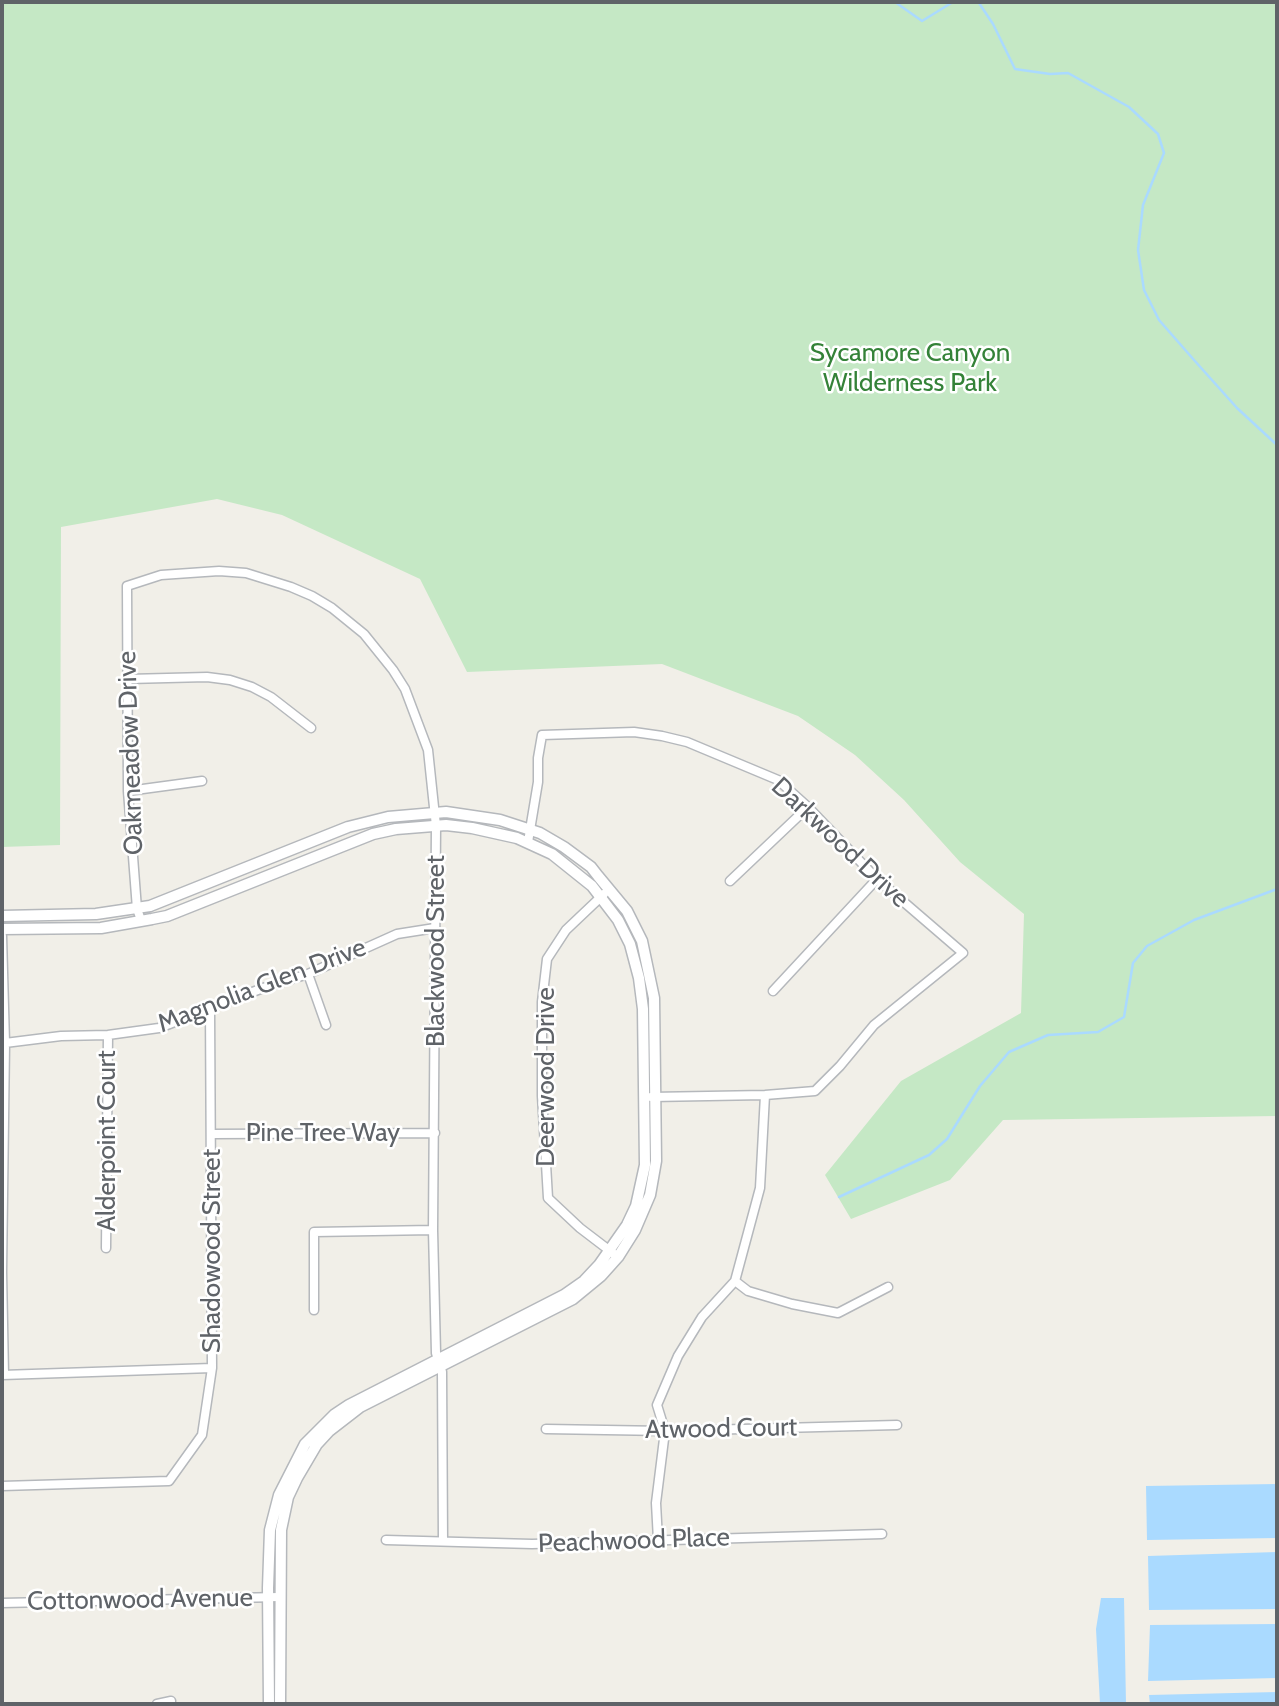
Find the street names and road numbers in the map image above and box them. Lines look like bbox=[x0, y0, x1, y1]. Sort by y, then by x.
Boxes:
street label: Oakmeadow Drive bbox=[112, 650, 150, 856]
street label: Darkwood Drive bbox=[765, 771, 915, 915]
street label: Blackwood Street bbox=[420, 855, 452, 1047]
street label: Magnolia Glen Drive bbox=[153, 932, 371, 1040]
street label: Deerwood Drive bbox=[530, 987, 562, 1167]
street label: Alderpoint Court bbox=[91, 1050, 123, 1232]
street label: Pine Tree Way bbox=[246, 1117, 400, 1149]
street label: Shadowood Street bbox=[196, 1149, 228, 1353]
street label: Atwood Court bbox=[645, 1412, 797, 1446]
street label: Peachwood Place bbox=[538, 1522, 730, 1560]
street label: Cottonwood Avenue bbox=[27, 1582, 253, 1618]

